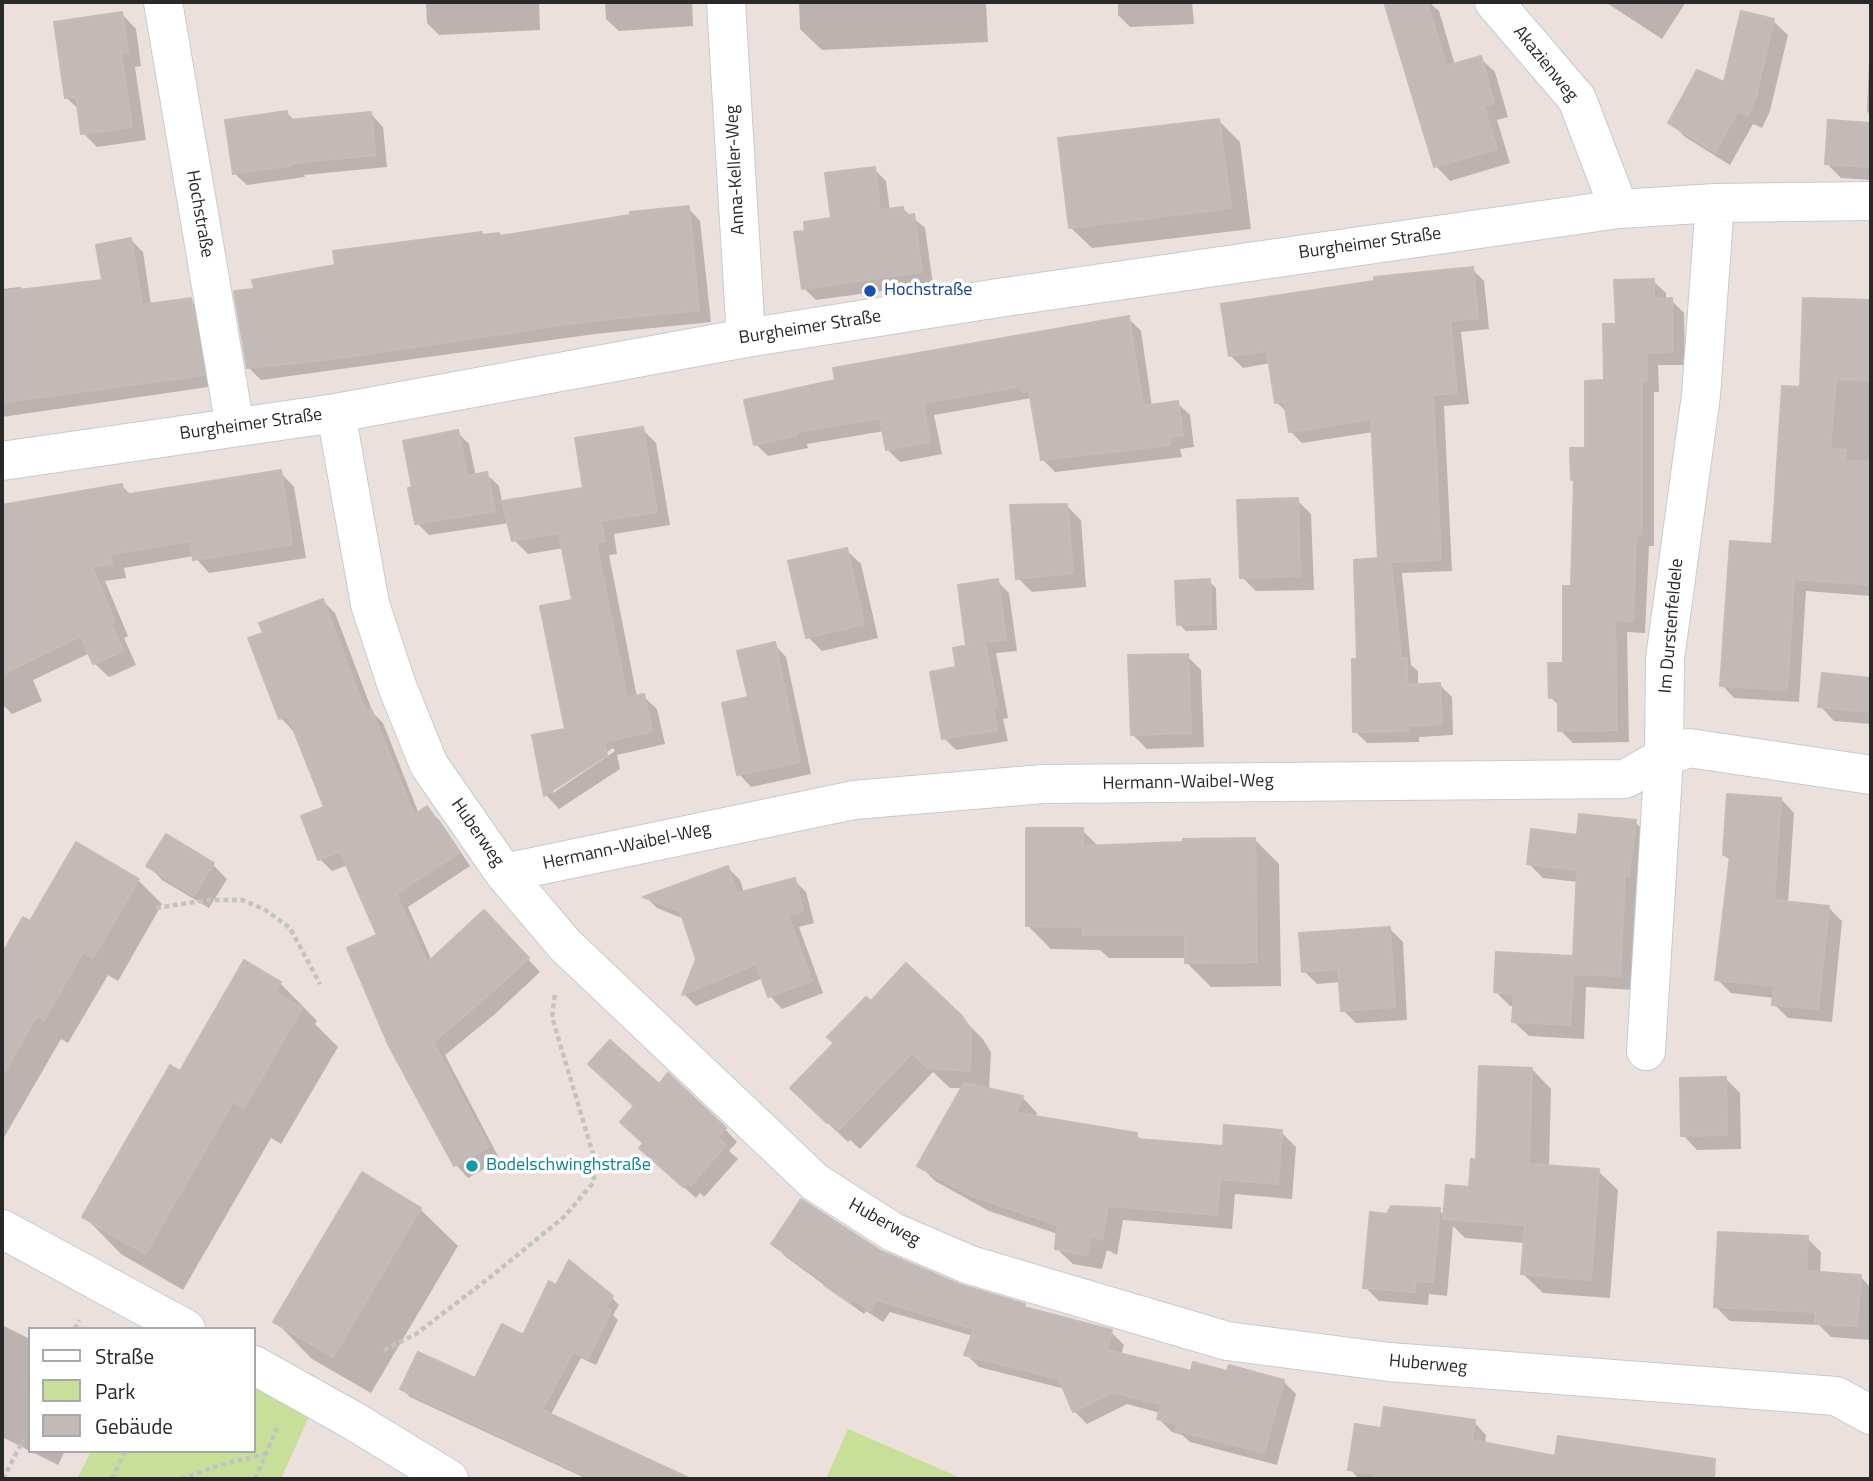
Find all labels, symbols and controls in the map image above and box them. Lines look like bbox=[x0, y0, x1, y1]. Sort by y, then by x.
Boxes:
street label: Akazienweg bbox=[1508, 22, 1582, 106]
street label: Anna-Keller-Weg bbox=[722, 104, 750, 236]
street label: Hochstraße bbox=[181, 169, 217, 259]
street label: Burgheimer Straße bbox=[1297, 223, 1443, 265]
place label: Hochstraße bbox=[884, 280, 972, 302]
marker: Hochstraße bbox=[862, 283, 878, 299]
street label: Burgheimer Straße bbox=[737, 306, 883, 350]
street label: Burgheimer Straße bbox=[178, 404, 324, 446]
street label: Im Durstenfeldele bbox=[1655, 558, 1689, 694]
street label: Hermann-Waibel-Weg bbox=[1102, 771, 1274, 795]
street label: Huberweg bbox=[446, 795, 508, 871]
street label: Hermann-Waibel-Weg bbox=[541, 819, 713, 875]
place label: Bodelschwinghstraße bbox=[486, 1155, 651, 1177]
marker: Bodelschwinghstraße bbox=[464, 1158, 480, 1174]
street label: Huberweg bbox=[844, 1195, 924, 1251]
legend bbox=[28, 1327, 256, 1453]
text: Straße bbox=[95, 1340, 154, 1372]
street label: Huberweg bbox=[1388, 1351, 1468, 1379]
text: Park bbox=[95, 1375, 135, 1407]
text: Gebäude bbox=[95, 1410, 173, 1442]

